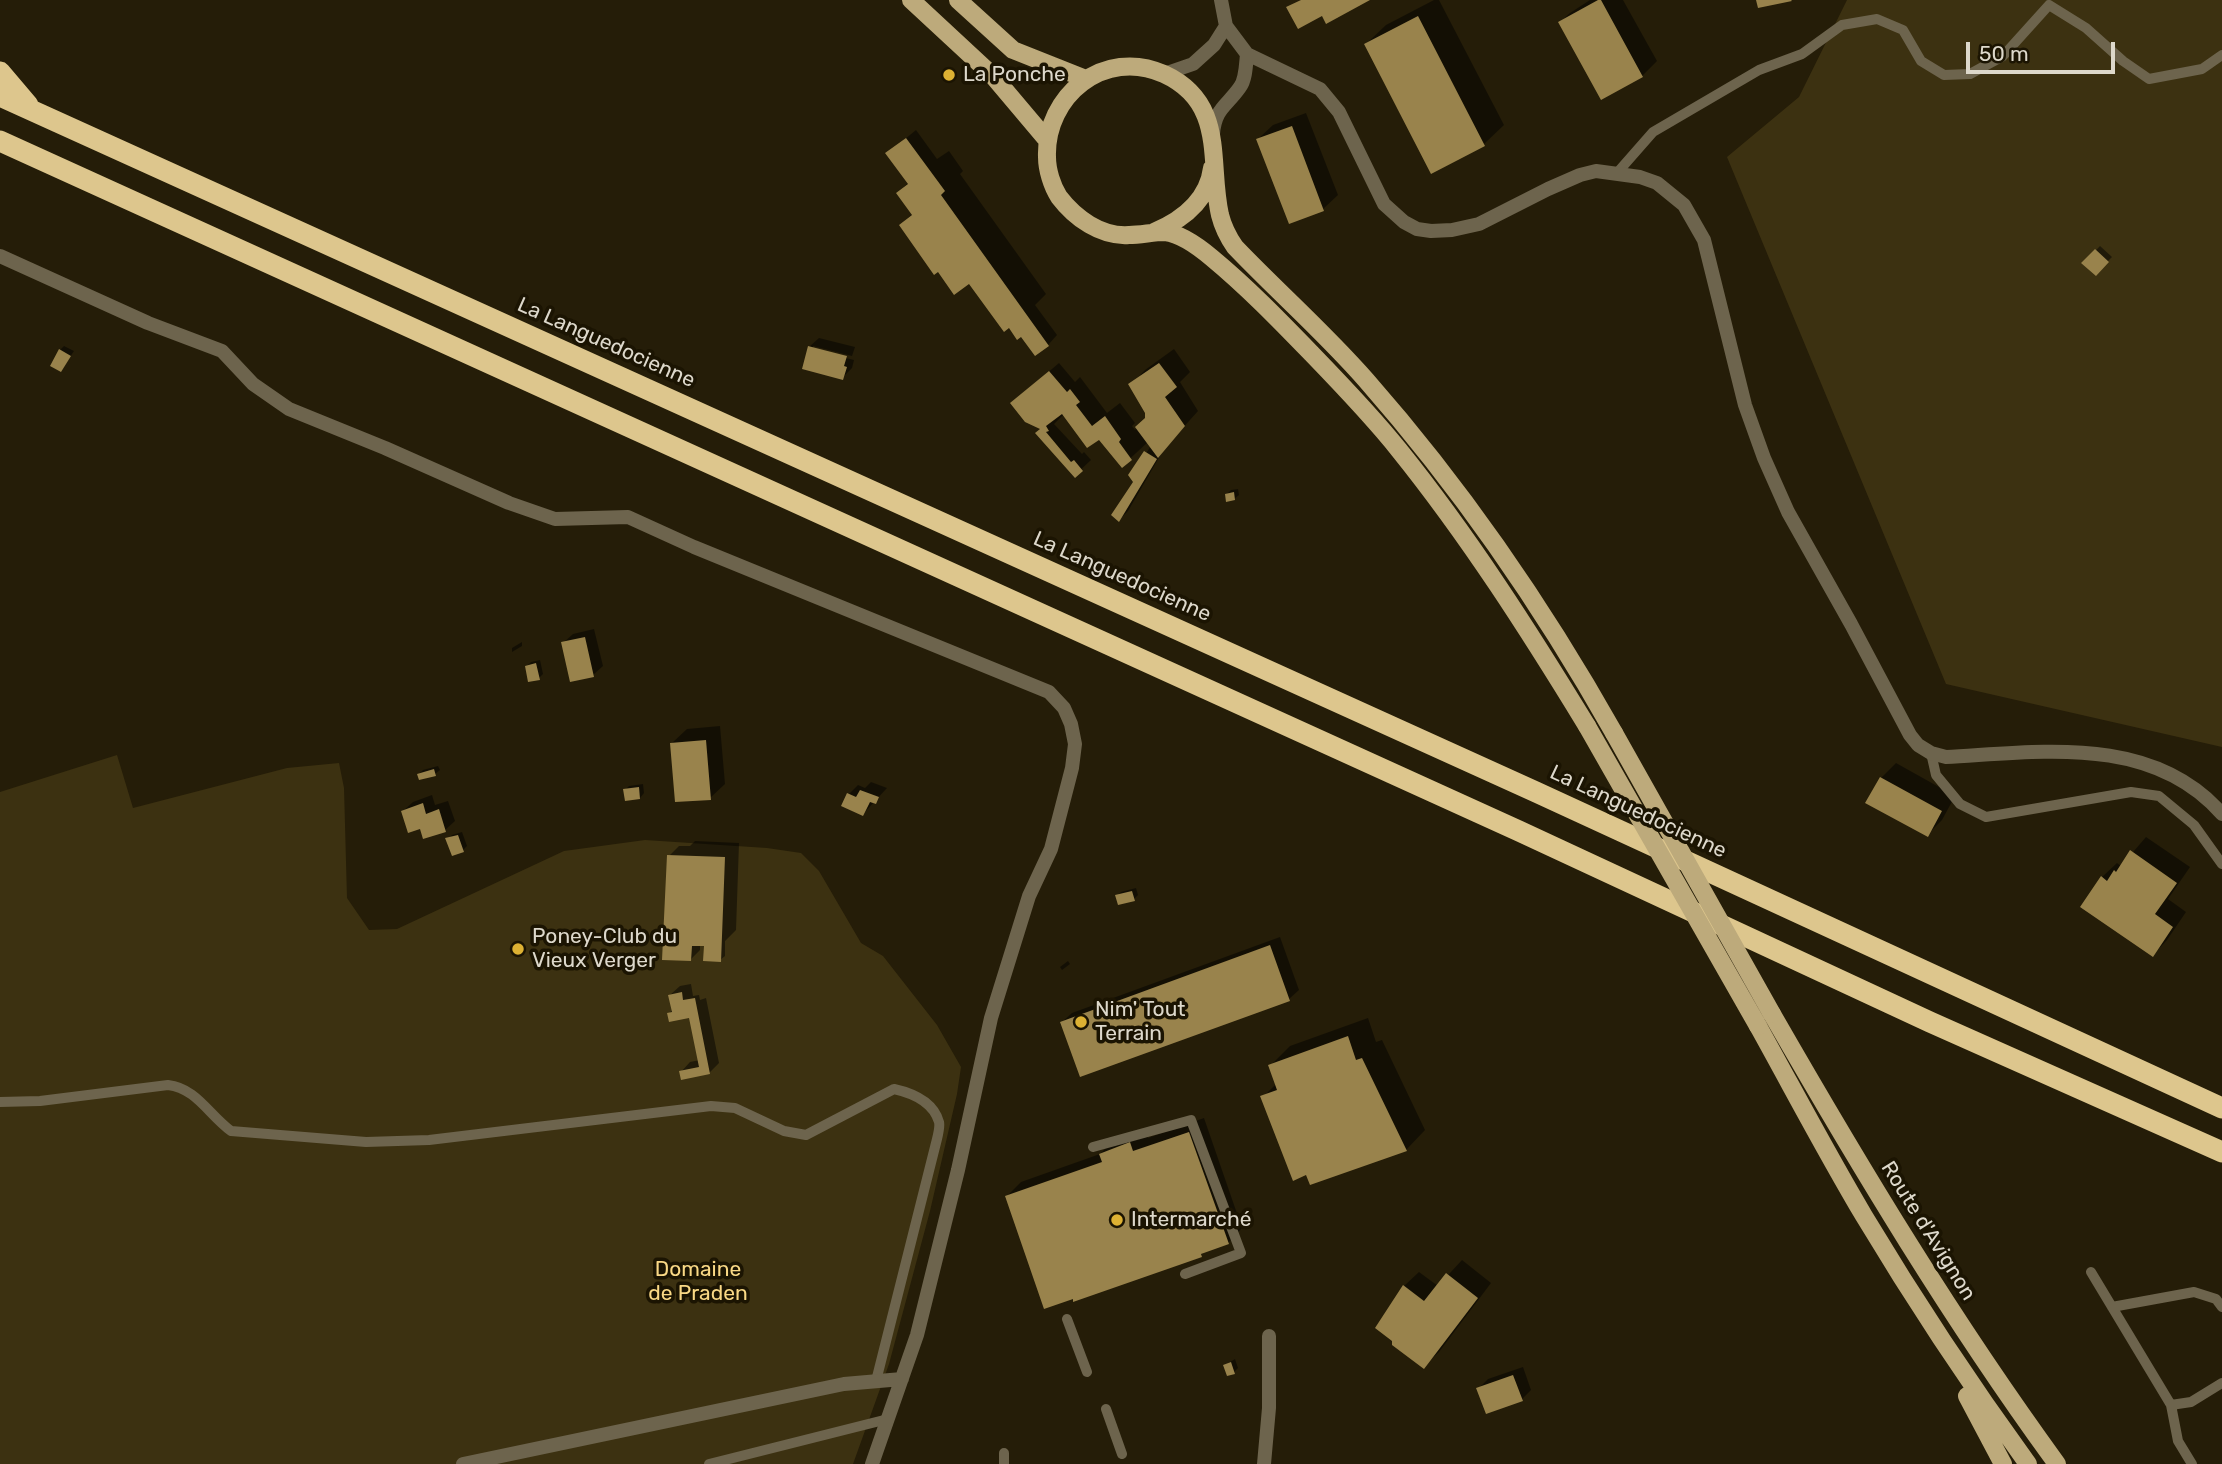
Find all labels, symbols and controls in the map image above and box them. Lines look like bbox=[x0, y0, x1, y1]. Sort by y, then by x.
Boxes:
scale bar bbox=[1970, 28, 2119, 72]
text: 50 m bbox=[1979, 41, 2029, 66]
place label: La Ponche bbox=[963, 62, 1066, 88]
marker: La Ponche bbox=[941, 67, 957, 83]
street label: La Languedocienne bbox=[513, 292, 699, 394]
street label: La Languedocienne bbox=[1029, 526, 1215, 628]
street label: La Languedocienne bbox=[1546, 760, 1730, 864]
place label: Poney-Club du Vieux Verger bbox=[532, 924, 677, 974]
marker: Poney-Club du Vieux Verger bbox=[510, 941, 526, 957]
place label: Nim' Tout Terrain bbox=[1095, 997, 1186, 1047]
marker: Nim' Tout Terrain bbox=[1073, 1014, 1089, 1030]
street label: Route d'Avignon bbox=[1875, 1157, 1981, 1305]
place label: Intermarché bbox=[1131, 1207, 1251, 1233]
marker: Intermarché bbox=[1109, 1212, 1125, 1228]
park label: Domaine de Praden bbox=[648, 1257, 748, 1307]

